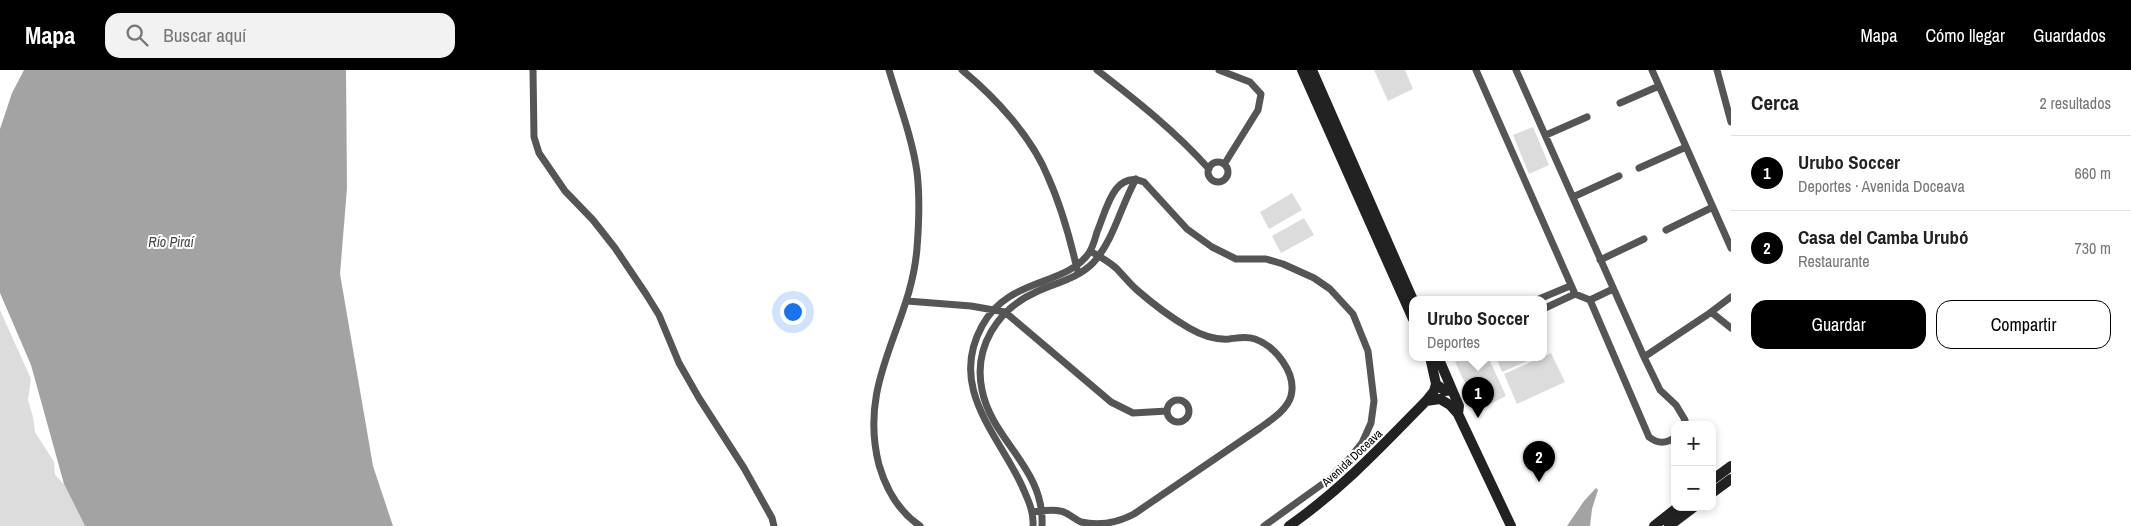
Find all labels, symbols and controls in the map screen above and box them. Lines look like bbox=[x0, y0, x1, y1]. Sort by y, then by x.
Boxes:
search box bbox=[105, 13, 455, 58]
text: Mapa bbox=[25, 19, 75, 51]
icon: search bbox=[123, 21, 151, 49]
text: Buscar aquí bbox=[163, 22, 246, 48]
text: Mapa bbox=[1860, 23, 1897, 48]
text: Cómo llegar bbox=[1925, 23, 2005, 48]
text: Guardados bbox=[2033, 23, 2106, 48]
text: Cerca bbox=[1751, 88, 1799, 117]
text: 2 resultados bbox=[2040, 92, 2111, 114]
text: Urubo Soccer bbox=[1798, 149, 1900, 175]
text: 1 bbox=[1763, 162, 1771, 184]
text: 660 m bbox=[2075, 162, 2111, 184]
text: Deportes · Avenida Doceava bbox=[1798, 175, 1965, 197]
text: Casa del Camba Urubó bbox=[1798, 224, 1969, 250]
water label: Río Piraí bbox=[148, 233, 195, 251]
text: 2 bbox=[1763, 237, 1771, 259]
text: 730 m bbox=[2075, 237, 2111, 259]
text: Restaurante bbox=[1798, 250, 1869, 272]
popup bbox=[1409, 296, 1547, 361]
your location bbox=[780, 299, 806, 325]
button: Guardar bbox=[1751, 300, 1926, 349]
button: Compartir bbox=[1936, 300, 2111, 349]
text: Urubo Soccer bbox=[1427, 305, 1529, 331]
text: Deportes bbox=[1427, 331, 1480, 353]
pin: 1 bbox=[1462, 377, 1494, 418]
map controls bbox=[1671, 421, 1716, 511]
button: + bbox=[1671, 421, 1716, 466]
street label: Avenida Doceava bbox=[1317, 425, 1386, 491]
pin: 2 bbox=[1523, 441, 1555, 482]
button: − bbox=[1671, 466, 1716, 511]

